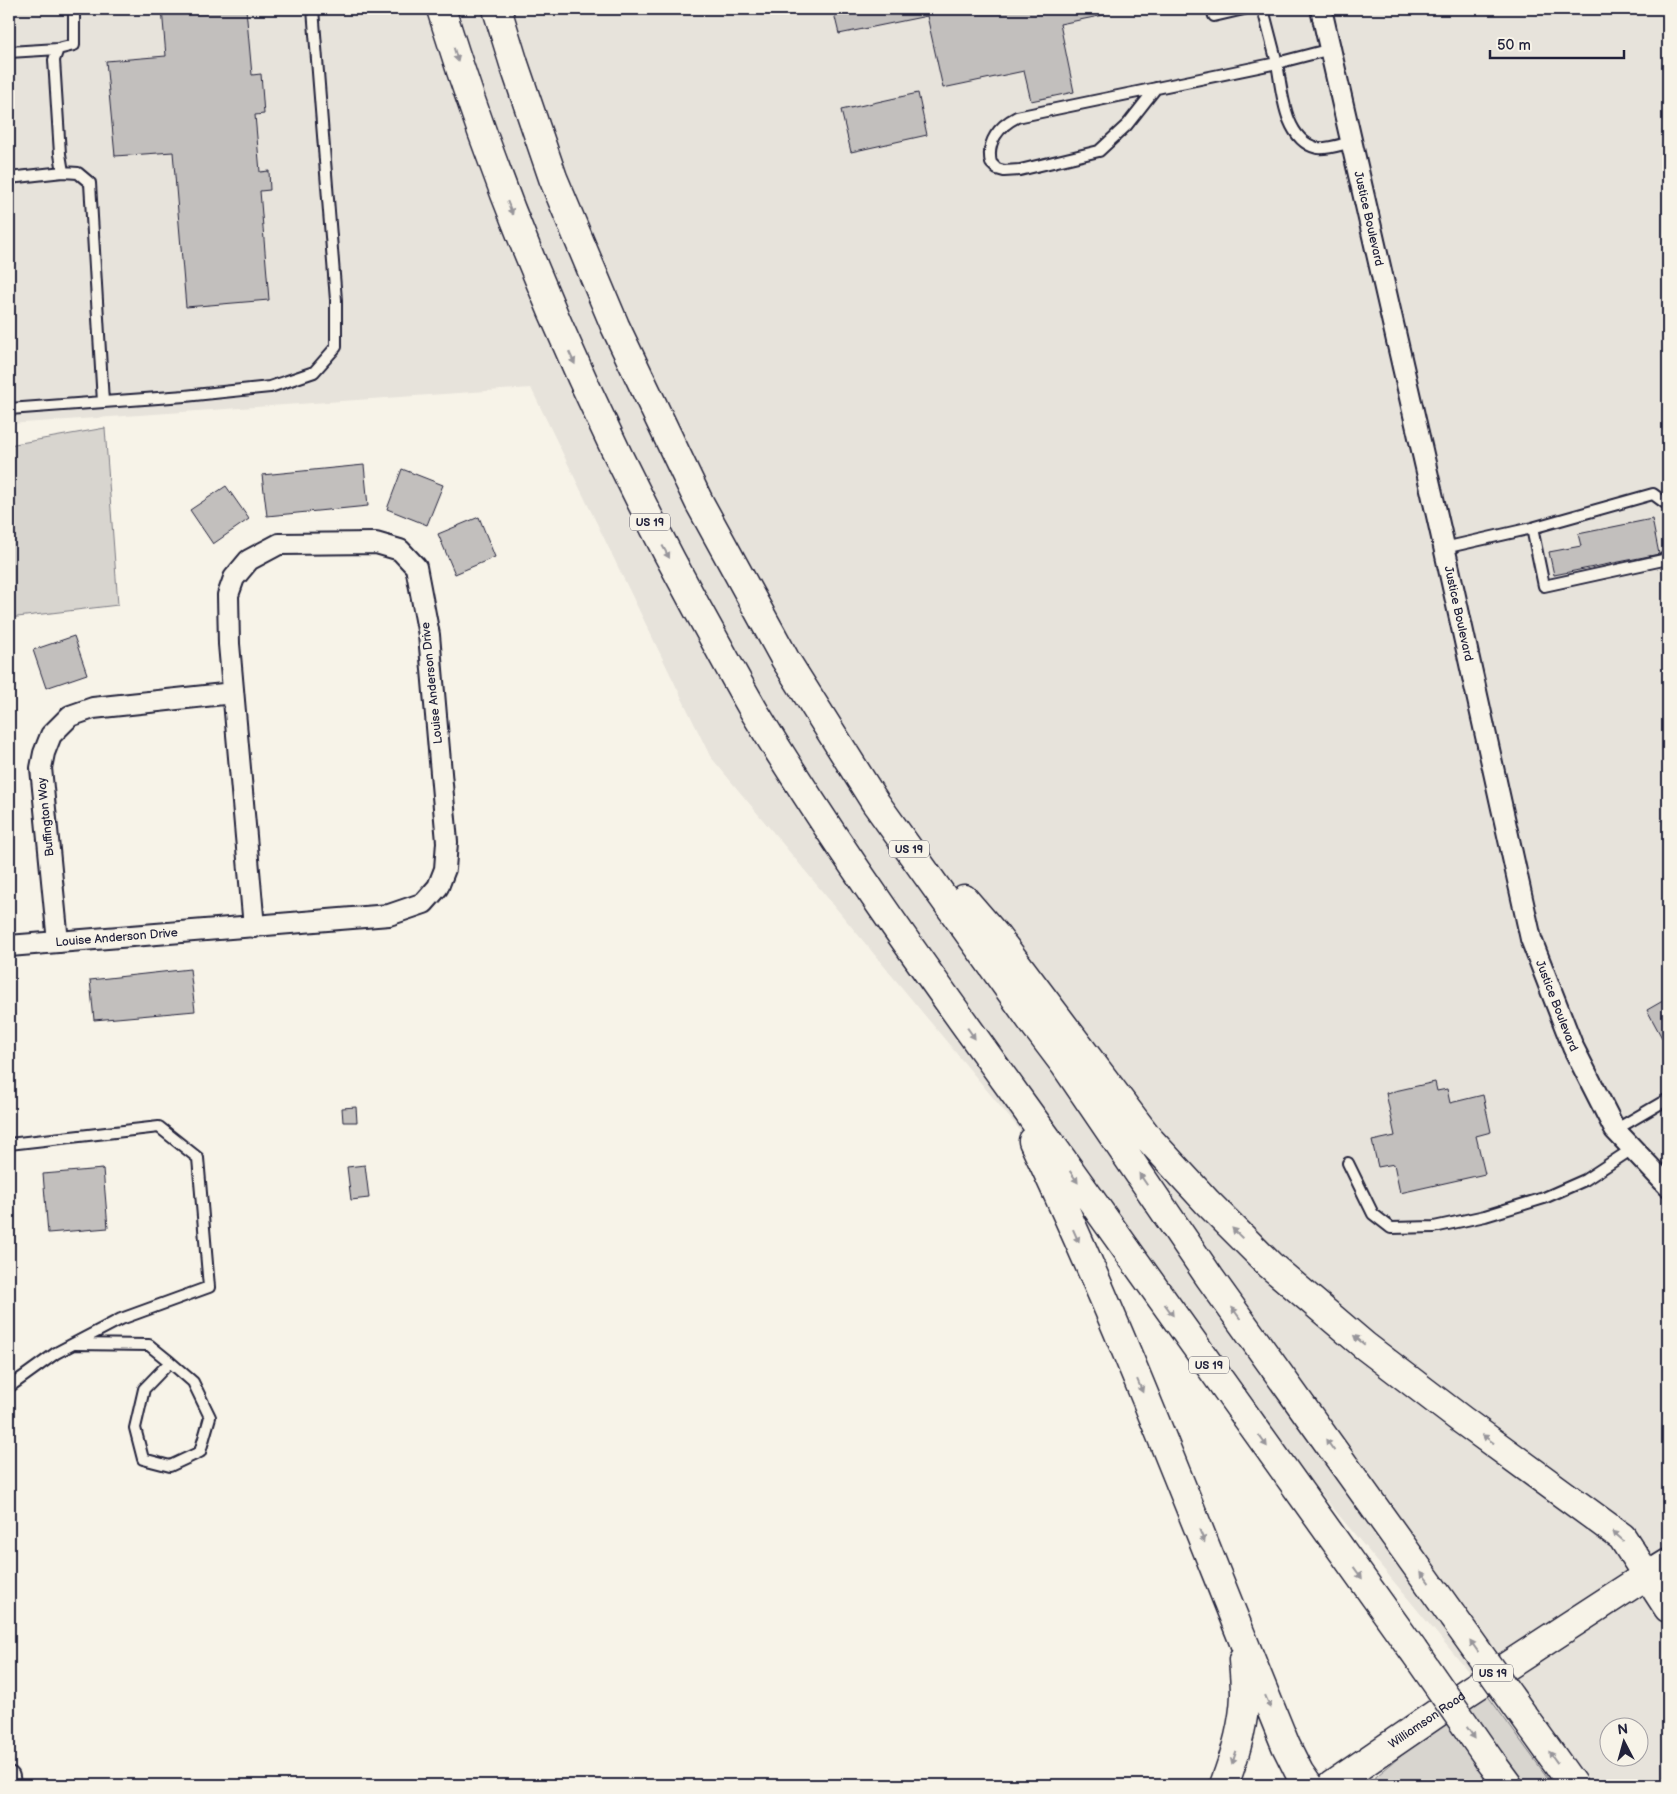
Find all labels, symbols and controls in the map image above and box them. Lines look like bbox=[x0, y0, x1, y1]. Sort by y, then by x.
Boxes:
scale bar bbox=[1490, 28, 1623, 60]
text: 50 m bbox=[1497, 36, 1531, 55]
one-way arrow bbox=[452, 48, 460, 63]
street label: Justice Boulevard bbox=[1351, 170, 1387, 268]
one-way arrow bbox=[506, 201, 514, 216]
one-way arrow bbox=[568, 351, 577, 366]
road number: US 19 bbox=[630, 514, 670, 530]
one-way arrow bbox=[662, 545, 670, 559]
street label: Justice Boulevard bbox=[1441, 565, 1477, 662]
street label: Louise Anderson Drive bbox=[418, 621, 446, 745]
street label: Buffington Way bbox=[34, 776, 58, 857]
road number: US 19 bbox=[889, 841, 929, 858]
street label: Louise Anderson Drive bbox=[55, 925, 178, 950]
street label: Justice Boulevard bbox=[1532, 958, 1582, 1054]
one-way arrow bbox=[966, 1026, 976, 1040]
one-way arrow bbox=[1069, 1170, 1079, 1184]
one-way arrow bbox=[1138, 1172, 1148, 1186]
one-way arrow bbox=[1231, 1227, 1243, 1239]
one-way arrow bbox=[1073, 1229, 1081, 1244]
one-way arrow bbox=[1164, 1303, 1174, 1316]
one-way arrow bbox=[1231, 1306, 1241, 1319]
one-way arrow bbox=[1352, 1335, 1365, 1346]
road number: US 19 bbox=[1189, 1356, 1229, 1374]
one-way arrow bbox=[1136, 1379, 1144, 1394]
one-way arrow bbox=[1481, 1434, 1495, 1444]
one-way arrow bbox=[1258, 1435, 1268, 1448]
one-way arrow bbox=[1325, 1438, 1335, 1452]
one-way arrow bbox=[1198, 1529, 1206, 1544]
one-way arrow bbox=[1613, 1530, 1625, 1542]
one-way arrow bbox=[1353, 1567, 1363, 1580]
one-way arrow bbox=[1419, 1571, 1430, 1584]
one-way arrow bbox=[1469, 1640, 1479, 1653]
road number: US 19 bbox=[1473, 1665, 1513, 1682]
street label: Williamson Road bbox=[1385, 1688, 1468, 1752]
one-way arrow bbox=[1264, 1695, 1272, 1710]
north arrow bbox=[1600, 1716, 1650, 1766]
text: N bbox=[1617, 1721, 1629, 1739]
one-way arrow bbox=[1466, 1726, 1476, 1739]
one-way arrow bbox=[1548, 1750, 1558, 1764]
one-way arrow bbox=[1229, 1751, 1237, 1766]

